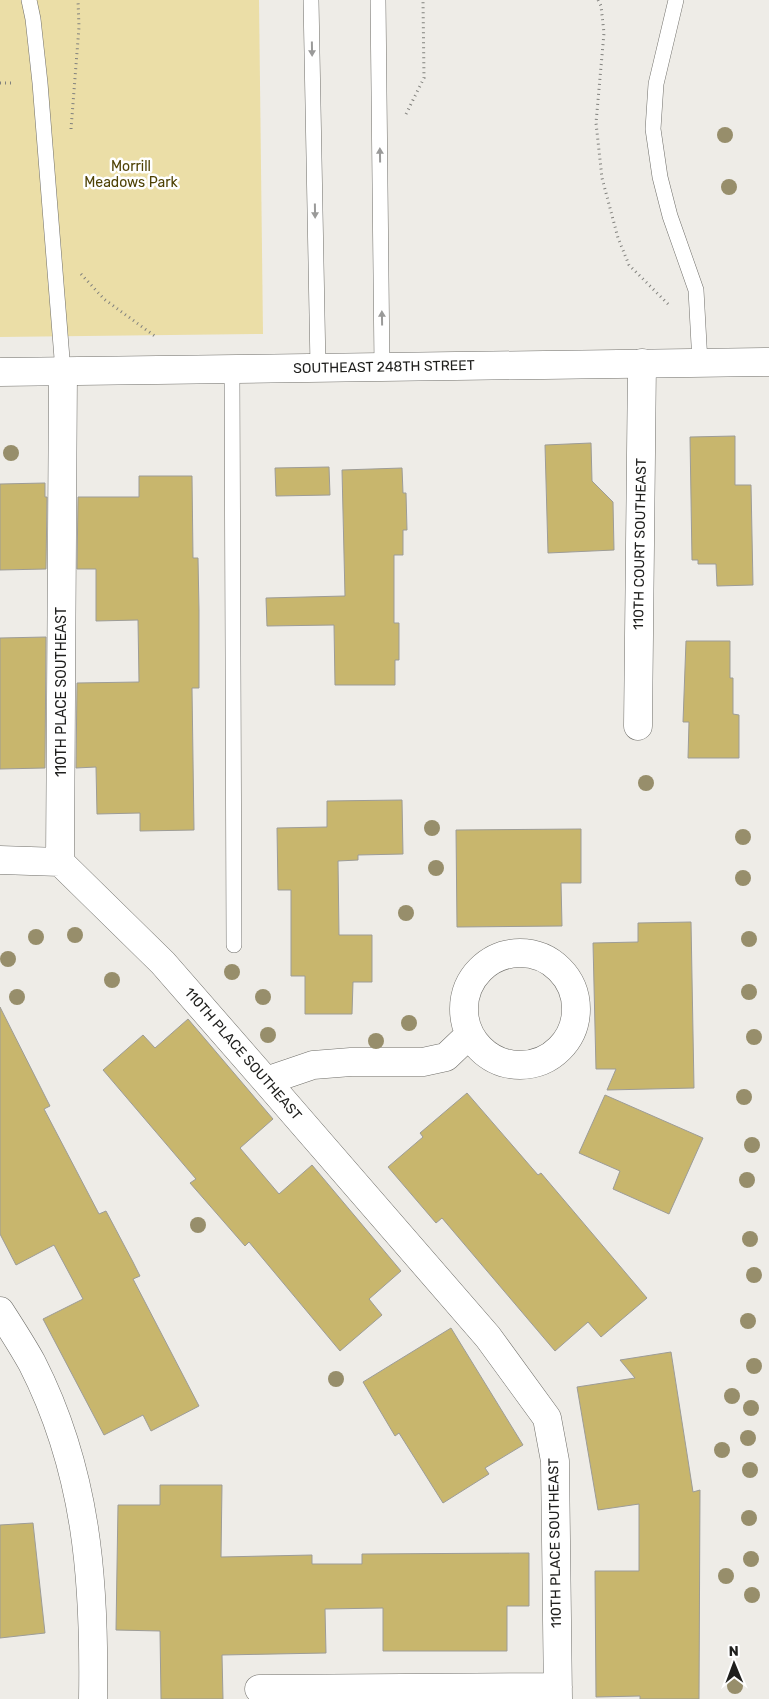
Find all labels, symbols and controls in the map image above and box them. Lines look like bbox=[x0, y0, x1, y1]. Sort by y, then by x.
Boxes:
one-way arrow bbox=[308, 41, 316, 57]
one-way arrow bbox=[375, 147, 383, 163]
park label: Morrill Meadows Park bbox=[84, 158, 179, 191]
one-way arrow bbox=[311, 203, 319, 219]
one-way arrow bbox=[377, 310, 385, 326]
street label: SOUTHEAST 248TH STREET bbox=[293, 357, 475, 377]
street label: 110TH COURT SOUTHEAST bbox=[630, 458, 650, 630]
street label: 110TH PLACE SOUTHEAST bbox=[53, 607, 70, 777]
street label: 110TH PLACE SOUTHEAST bbox=[181, 984, 305, 1124]
street label: 110TH PLACE SOUTHEAST bbox=[545, 1458, 565, 1628]
north arrow bbox=[709, 1639, 759, 1689]
text: N bbox=[729, 1643, 739, 1660]

